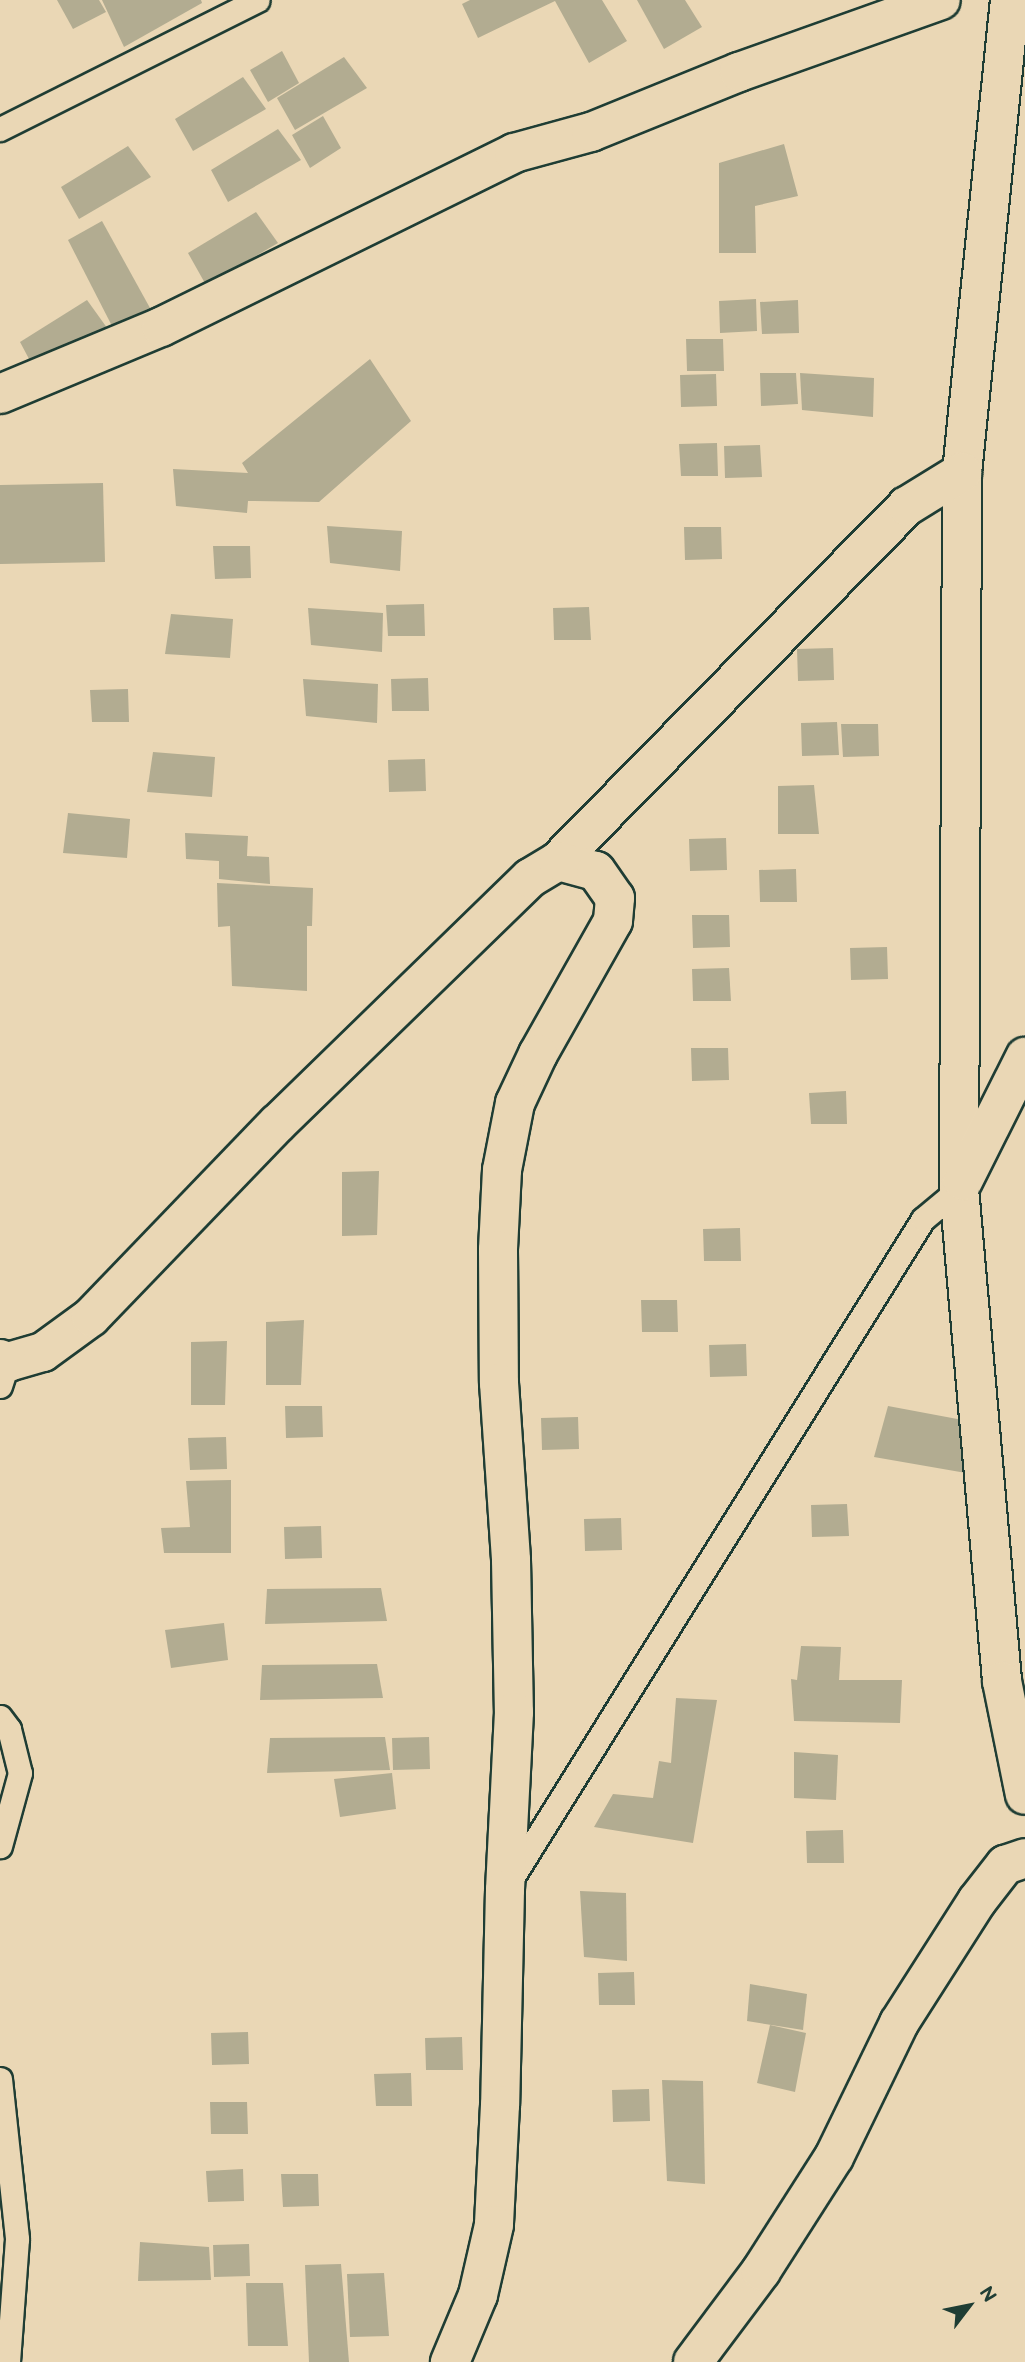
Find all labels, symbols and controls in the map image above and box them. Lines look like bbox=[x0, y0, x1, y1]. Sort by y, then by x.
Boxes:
north arrow bbox=[934, 2271, 1004, 2341]
text: N bbox=[974, 2282, 1001, 2307]

